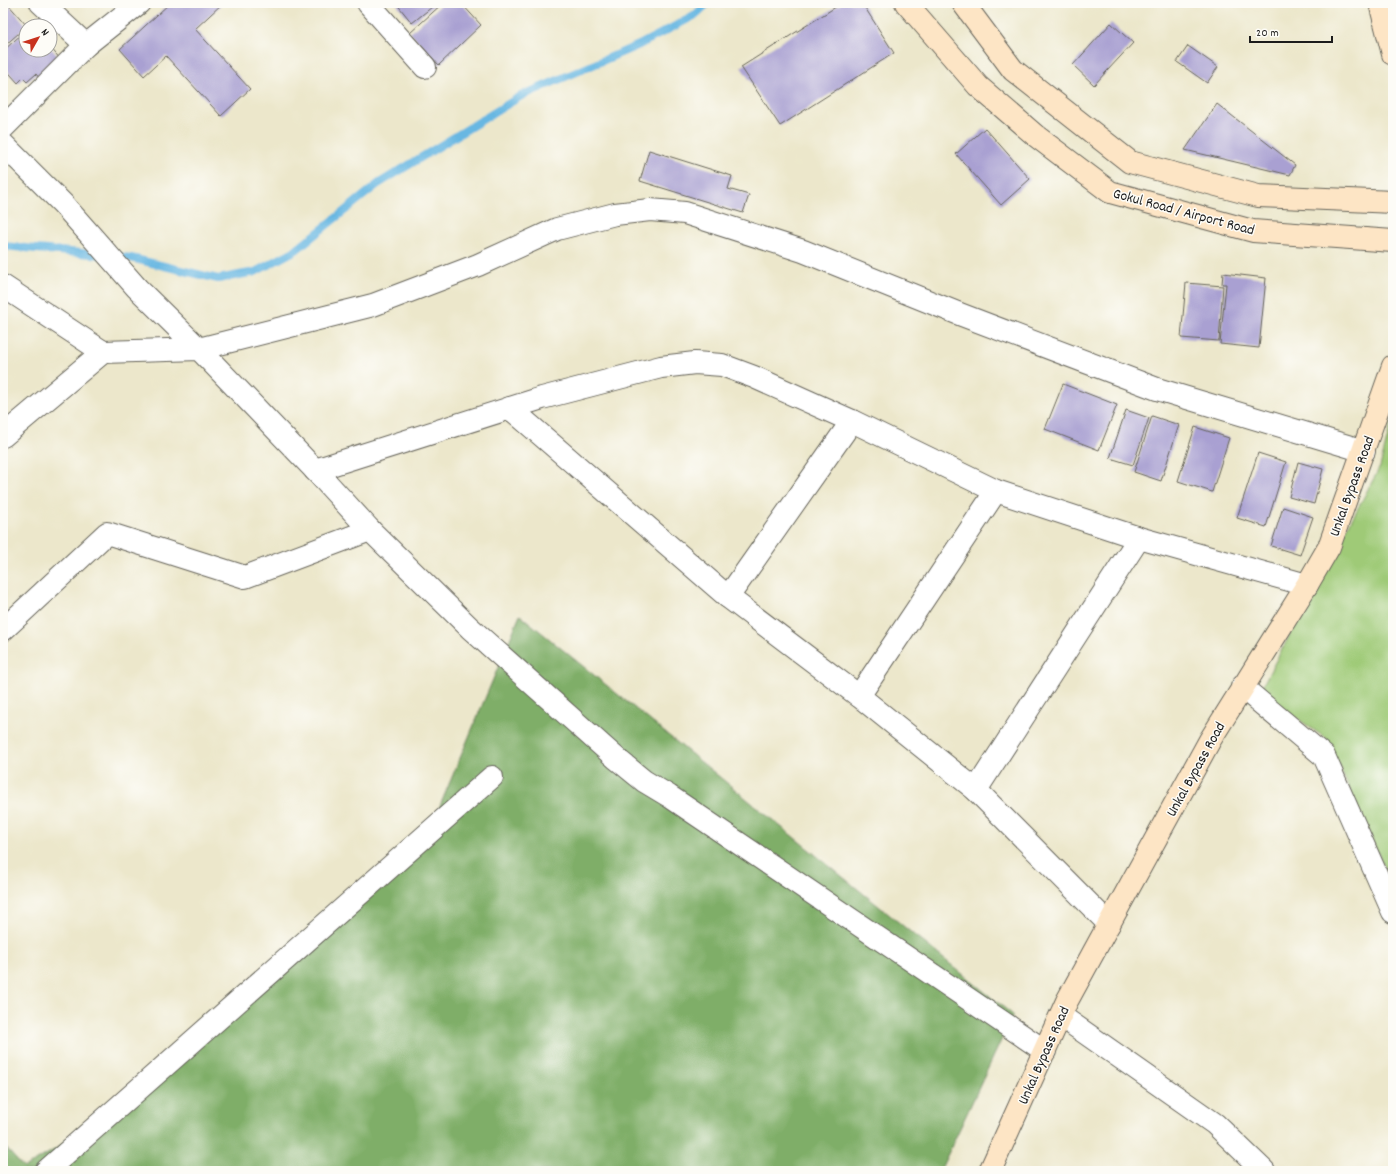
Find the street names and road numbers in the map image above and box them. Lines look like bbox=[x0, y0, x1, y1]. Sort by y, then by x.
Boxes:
street label: Gokul Road / Airport Road bbox=[1110, 183, 1257, 242]
street label: Unkal Bypass Road bbox=[1324, 433, 1381, 540]
street label: Unkal Bypass Road bbox=[1162, 718, 1232, 821]
street label: Unkal Bypass Road bbox=[1013, 1003, 1076, 1109]

